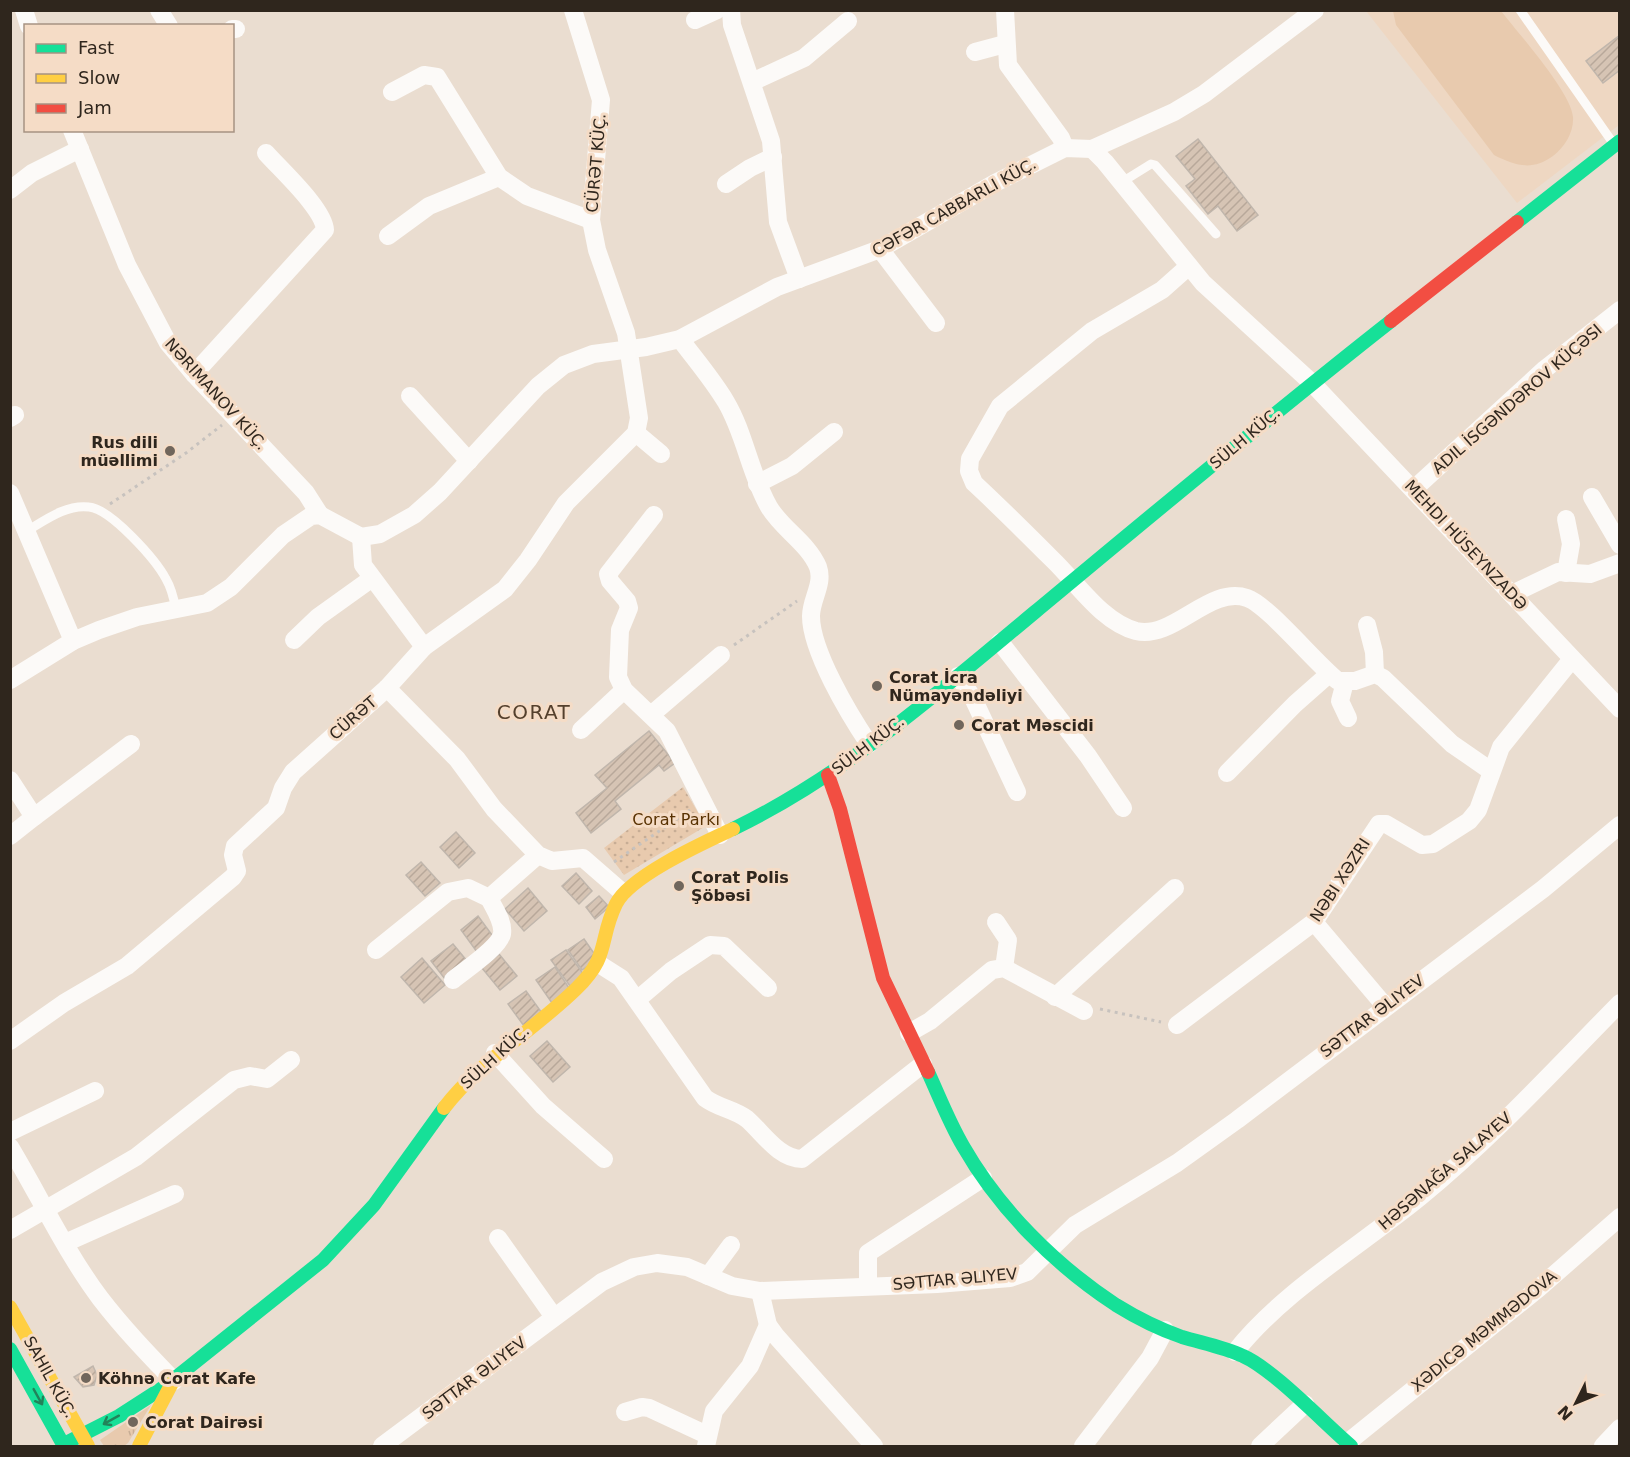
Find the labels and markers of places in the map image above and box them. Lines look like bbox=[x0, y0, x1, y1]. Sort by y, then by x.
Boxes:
place label: Rus dili müəllimi bbox=[80, 433, 158, 470]
marker: Rus dili müəllimi bbox=[163, 444, 177, 458]
place label: Corat İcra Nümayəndəliyi bbox=[889, 668, 1023, 705]
marker: Corat İcra Nümayəndəliyi bbox=[870, 679, 884, 693]
place label: Corat Məscidi bbox=[971, 716, 1094, 735]
marker: Corat Məscidi bbox=[952, 718, 966, 732]
place label: Corat Polis Şöbəsi bbox=[691, 868, 789, 905]
marker: Corat Polis Şöbəsi bbox=[672, 879, 686, 893]
place label: Köhnə Corat Kafe bbox=[98, 1369, 256, 1388]
marker: Köhnə Corat Kafe bbox=[79, 1371, 93, 1385]
place label: Corat Dairəsi bbox=[145, 1413, 263, 1432]
marker: Corat Dairəsi bbox=[126, 1415, 140, 1429]

